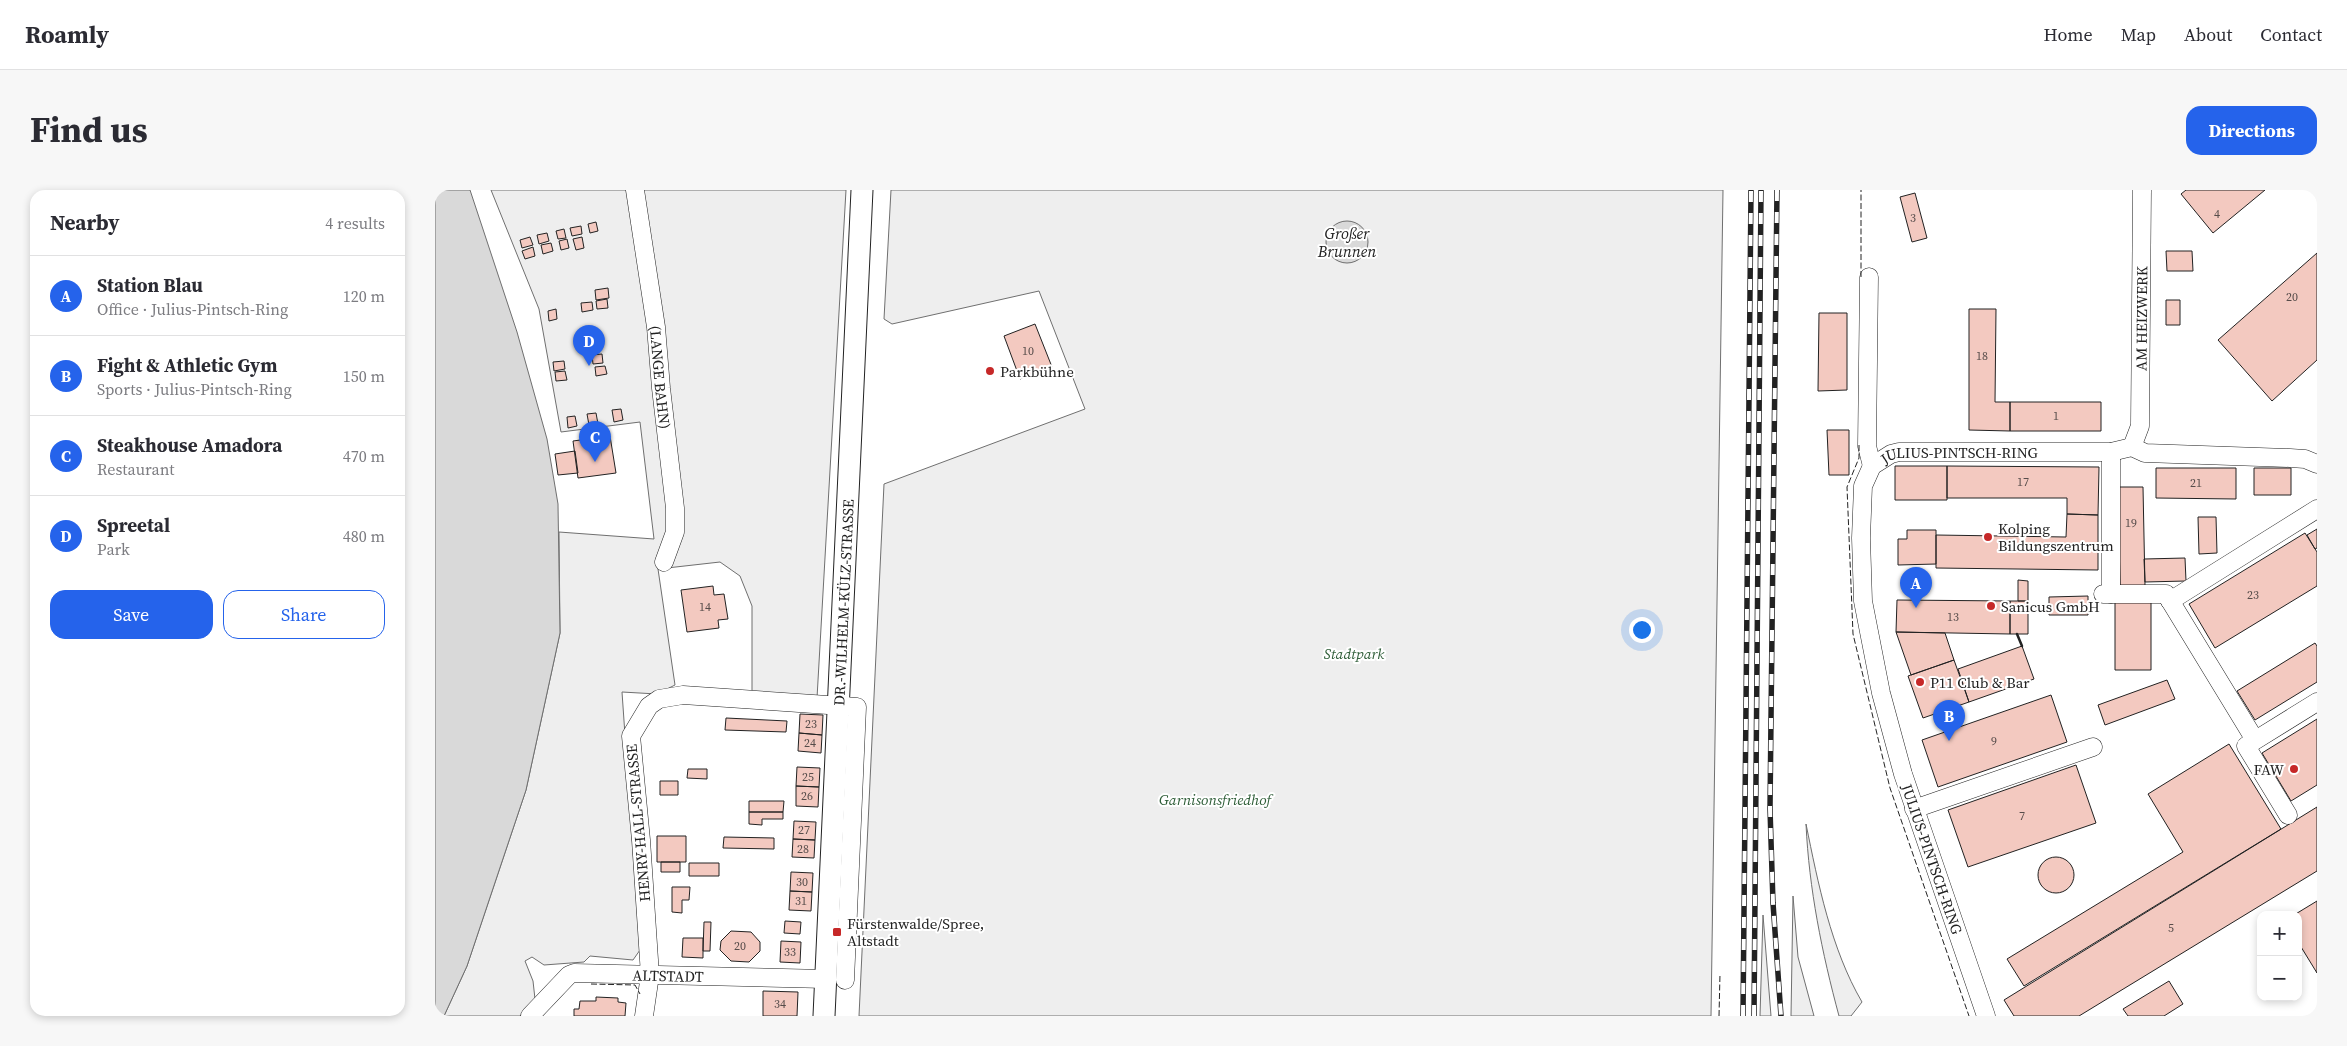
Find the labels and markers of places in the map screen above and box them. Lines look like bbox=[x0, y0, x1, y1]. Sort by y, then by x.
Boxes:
pin: D bbox=[573, 325, 605, 366]
place label: Parkbühne bbox=[1000, 361, 1074, 382]
marker: Parkbühne bbox=[984, 365, 996, 377]
pin: C bbox=[579, 421, 611, 462]
place label: Kolping Bildungszentrum bbox=[1998, 518, 2114, 556]
marker: Kolping Bildungszentrum bbox=[1982, 531, 1994, 543]
pin: A bbox=[1900, 567, 1932, 608]
place label: Sanicus GmbH bbox=[2001, 596, 2100, 617]
marker: Sanicus GmbH bbox=[1985, 600, 1997, 612]
place label: P11 Club & Bar bbox=[1930, 672, 2030, 693]
marker: P11 Club & Bar bbox=[1914, 676, 1926, 688]
pin: B bbox=[1933, 700, 1965, 741]
place label: FAW bbox=[2253, 759, 2285, 780]
marker: FAW bbox=[2288, 763, 2300, 775]
place label: Fürstenwalde/Spree, Altstadt bbox=[847, 913, 984, 951]
marker: Fürstenwalde/Spree, Altstadt bbox=[831, 926, 843, 938]

